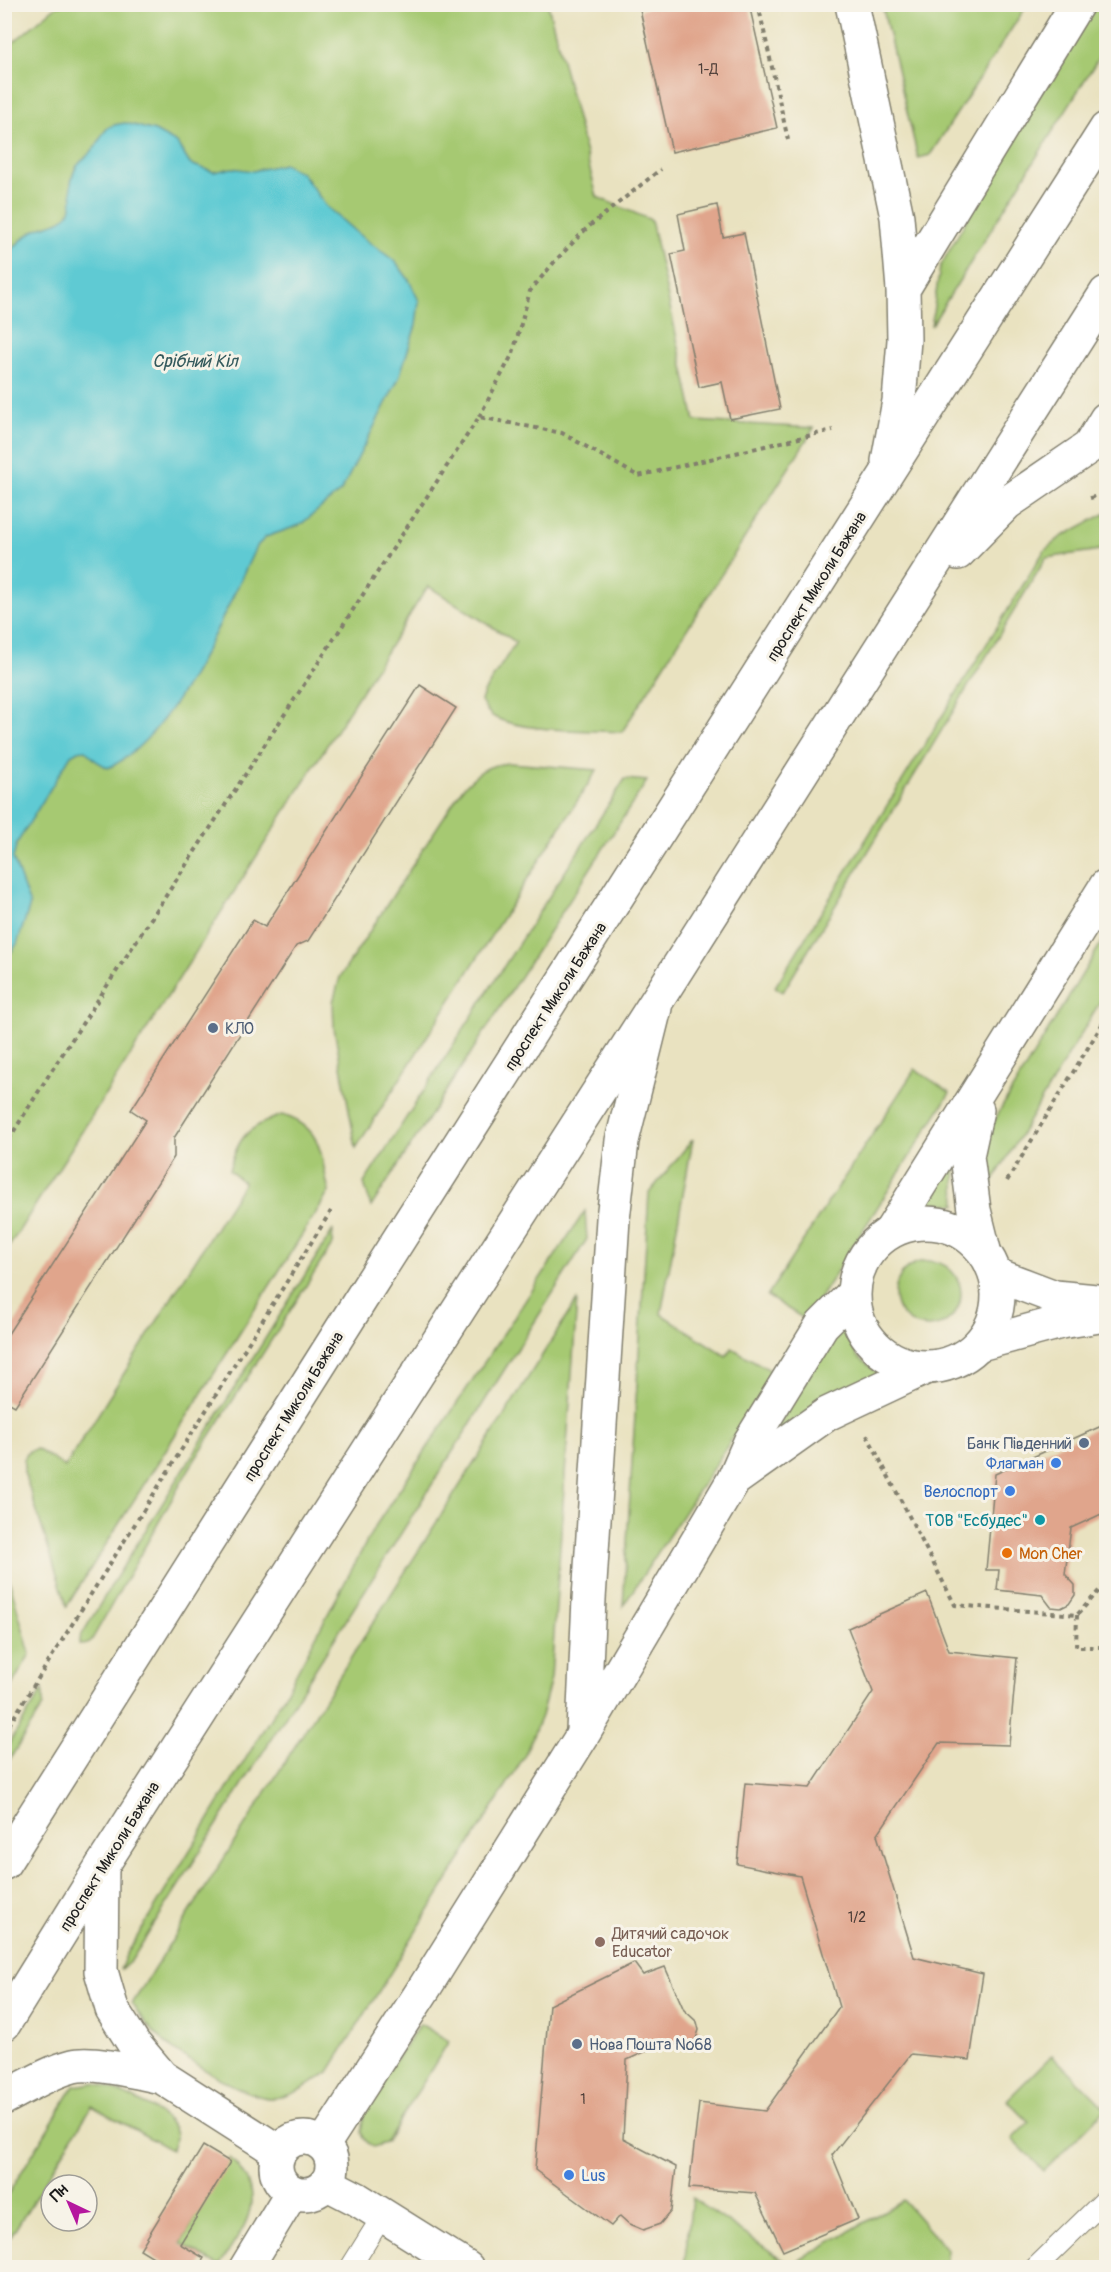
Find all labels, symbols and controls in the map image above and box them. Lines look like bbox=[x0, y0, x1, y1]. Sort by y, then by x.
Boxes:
house number: 1-Д bbox=[698, 61, 719, 78]
water label: Срібний Кіл bbox=[152, 350, 239, 373]
street label: проспект Миколи Бажана bbox=[763, 508, 871, 665]
street label: проспект Миколи Бажана bbox=[500, 919, 611, 1074]
place label: КЛО bbox=[225, 1019, 254, 1039]
marker: КЛО bbox=[206, 1021, 220, 1035]
street label: проспект Миколи Бажана bbox=[240, 1328, 348, 1485]
place label: Банк Південний bbox=[967, 1434, 1072, 1454]
marker: Банк Південний bbox=[1077, 1436, 1091, 1450]
place label: Флагман bbox=[986, 1454, 1044, 1474]
marker: Флагман bbox=[1049, 1456, 1063, 1470]
place label: Велоспорт bbox=[924, 1482, 998, 1502]
marker: Велоспорт bbox=[1003, 1484, 1017, 1498]
place label: ТОВ "Есбудес" bbox=[925, 1511, 1028, 1531]
marker: ТОВ "Есбудес" bbox=[1033, 1513, 1047, 1527]
place label: Mon Cher bbox=[1019, 1544, 1083, 1564]
marker: Mon Cher bbox=[1000, 1546, 1014, 1560]
street label: проспект Миколи Бажана bbox=[56, 1778, 164, 1935]
house number: 1/2 bbox=[848, 1909, 866, 1926]
place label: Дитячий садочок Educator bbox=[611, 1924, 729, 1962]
marker: Дитячий садочок Educator bbox=[593, 1935, 607, 1949]
place label: Нова Пошта №68 bbox=[589, 2035, 712, 2055]
marker: Нова Пошта №68 bbox=[570, 2037, 584, 2051]
house number: 1 bbox=[580, 2091, 586, 2108]
place label: Lus bbox=[581, 2166, 605, 2186]
marker: Lus bbox=[562, 2168, 576, 2182]
north arrow bbox=[39, 2173, 99, 2233]
text: Пн bbox=[46, 2180, 73, 2206]

